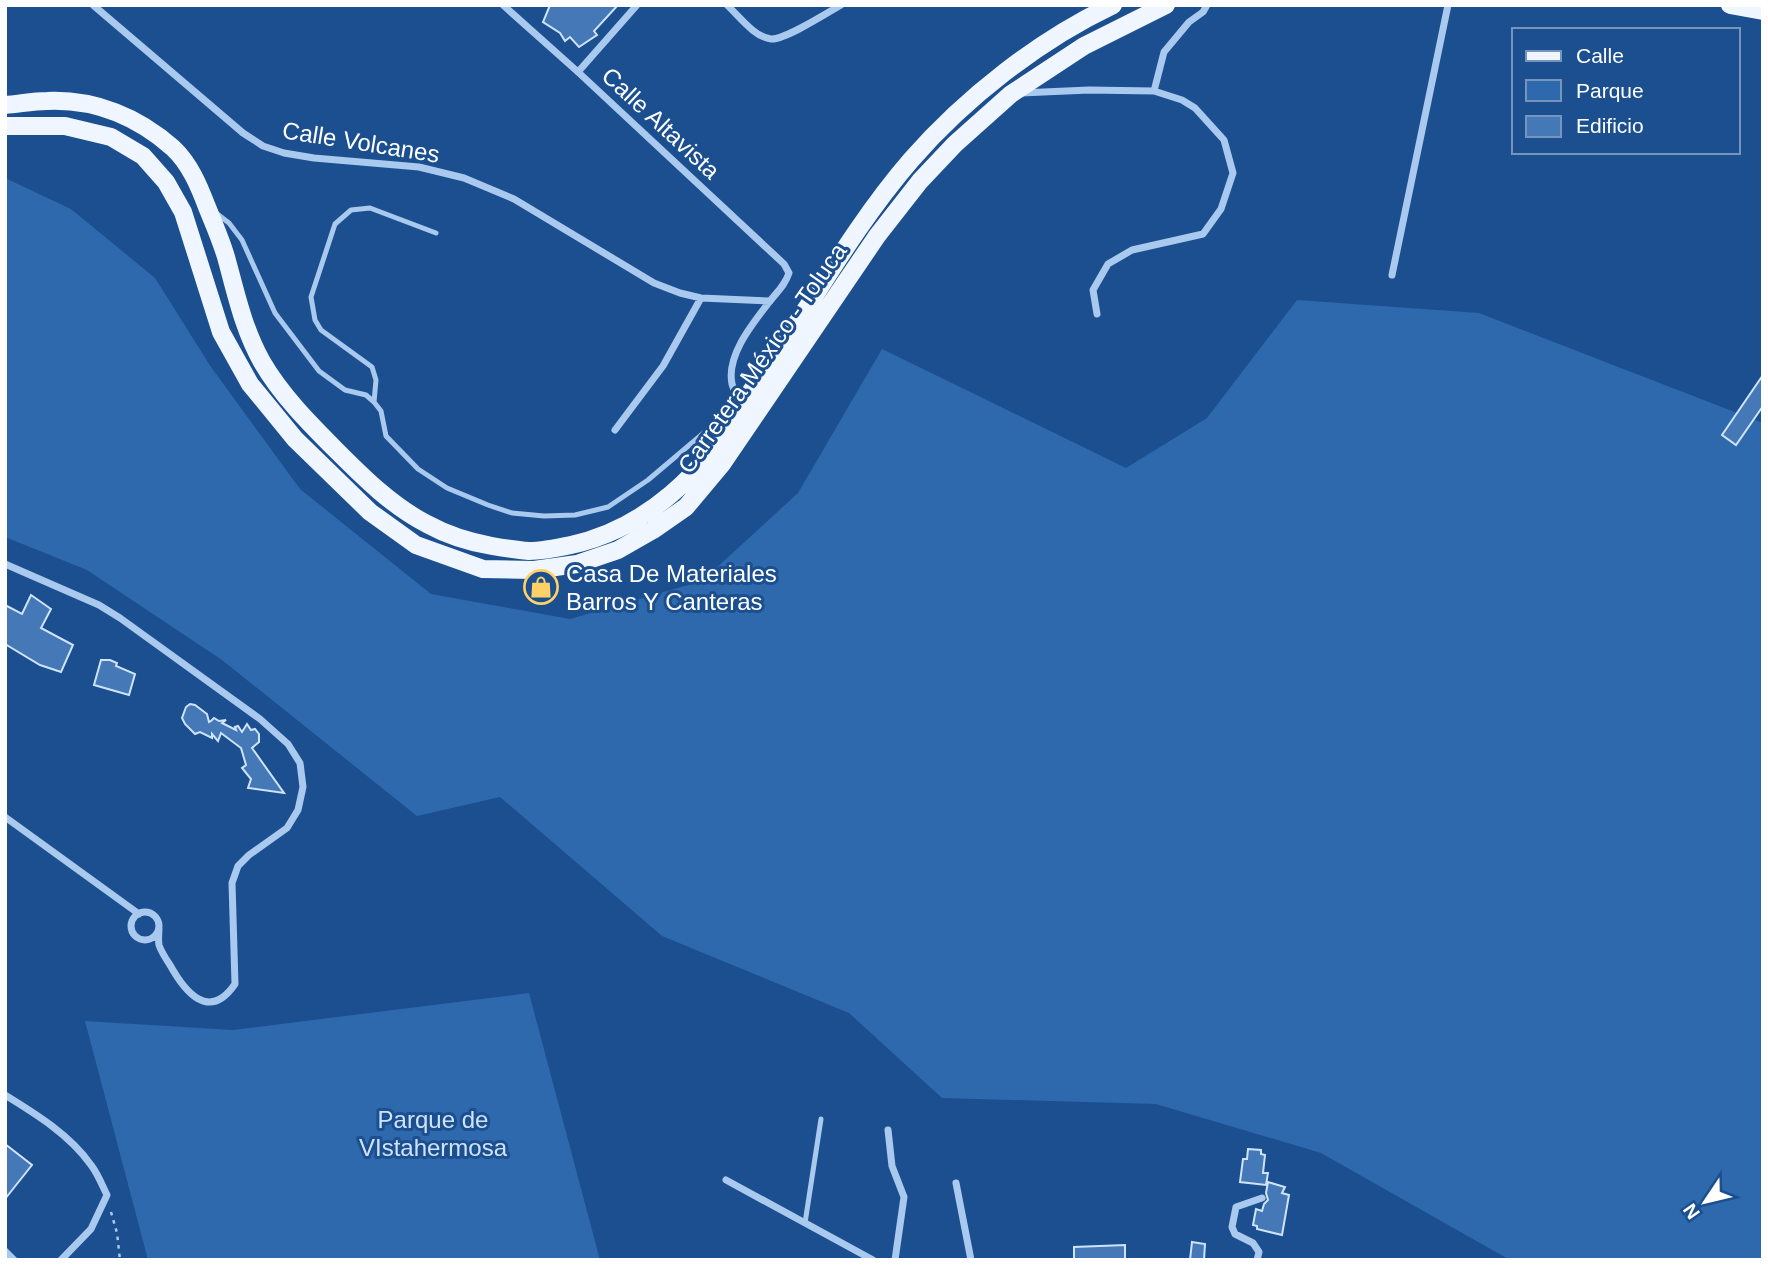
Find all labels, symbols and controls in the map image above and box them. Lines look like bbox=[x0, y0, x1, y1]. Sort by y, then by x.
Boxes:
legend bbox=[1512, 28, 1740, 154]
text: Calle bbox=[1576, 44, 1624, 67]
street label: Calle Altavista bbox=[597, 62, 726, 185]
text: Parque bbox=[1576, 79, 1644, 102]
text: Edificio bbox=[1576, 114, 1644, 137]
street label: Calle Volcanes bbox=[280, 116, 442, 168]
street label: Carretera México - Toluca bbox=[672, 237, 852, 478]
place label: Casa De Materiales Barros Y Canteras bbox=[566, 560, 777, 615]
shop icon: Casa De Materiales Barros Y Canteras bbox=[522, 568, 560, 606]
park label: Parque de VIstahermosa bbox=[359, 1106, 508, 1161]
north arrow bbox=[1670, 1167, 1740, 1237]
text: N bbox=[1679, 1200, 1704, 1223]

